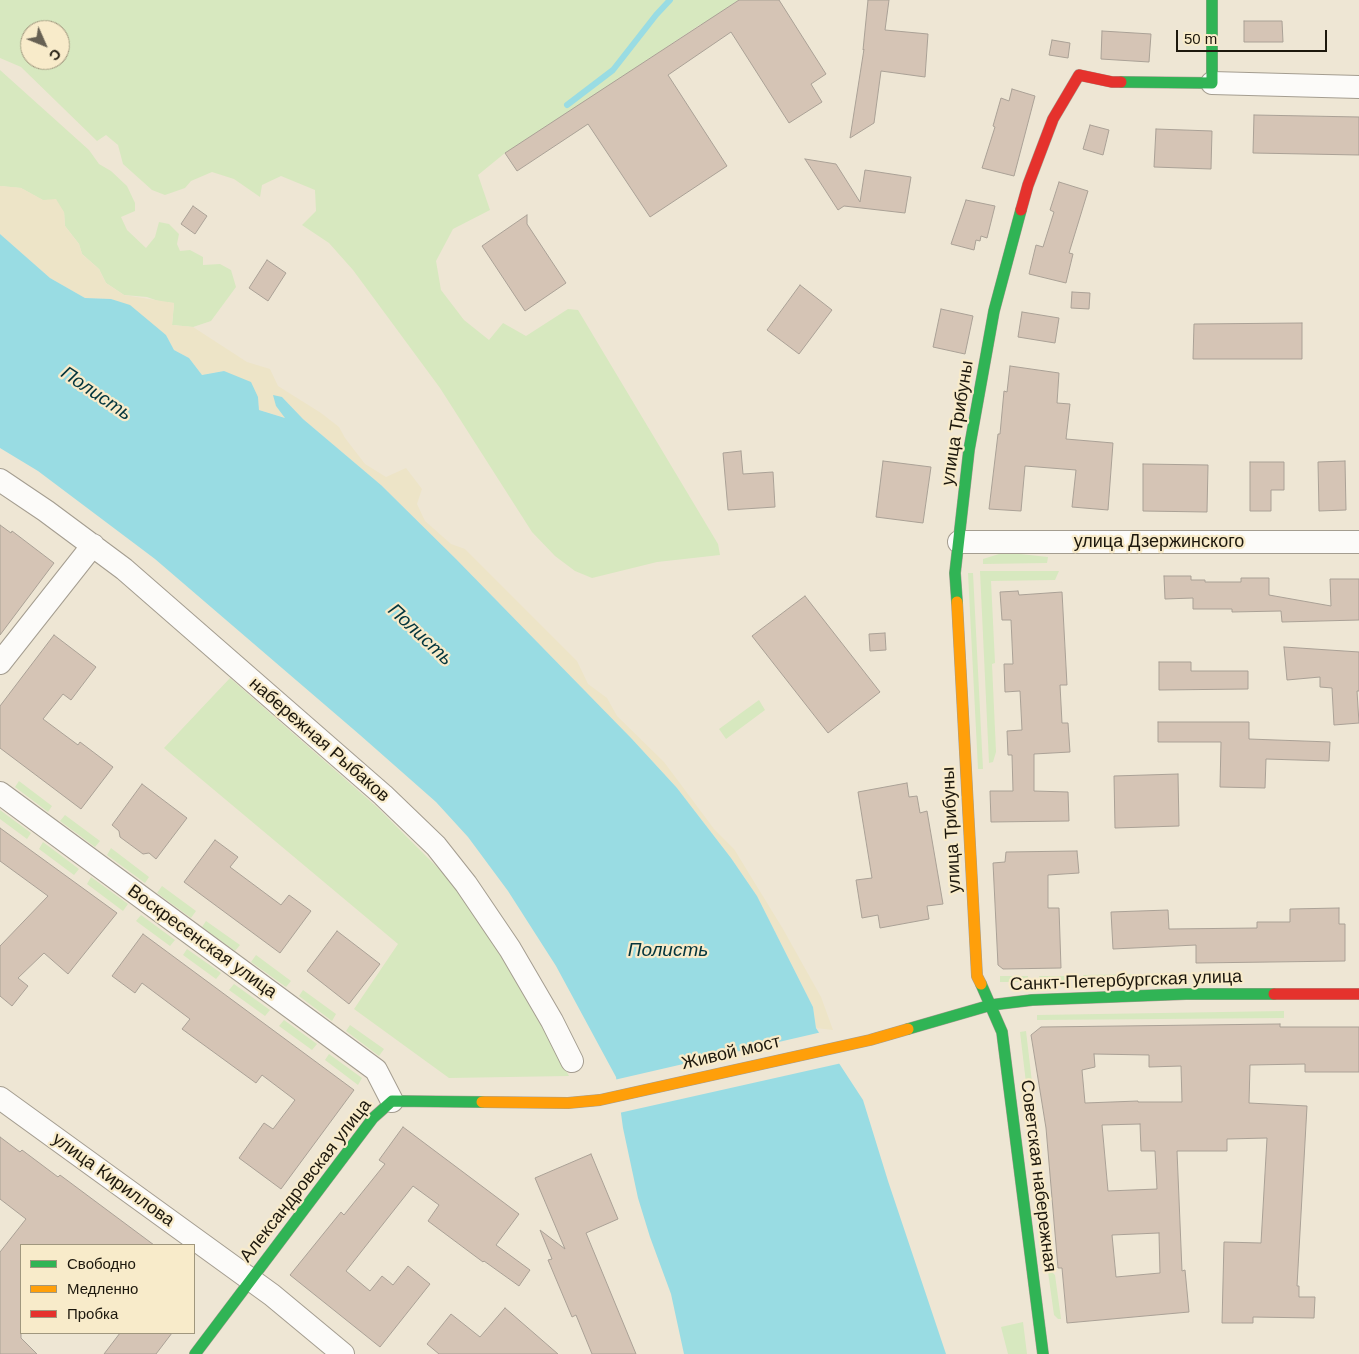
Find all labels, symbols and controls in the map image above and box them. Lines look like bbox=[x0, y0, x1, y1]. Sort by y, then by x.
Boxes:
north arrow bbox=[20, 20, 70, 70]
scale bar bbox=[1179, 20, 1330, 52]
text: 50 m bbox=[1184, 30, 1217, 47]
text: С bbox=[46, 46, 64, 64]
street label: улица Трибуны bbox=[937, 359, 979, 487]
water label: Полисть bbox=[56, 362, 136, 426]
street label: улица Дзержинского bbox=[1074, 531, 1244, 553]
water label: Полисть bbox=[383, 599, 457, 671]
street label: набережная Рыбаков bbox=[244, 673, 394, 807]
street label: улица Трибуны bbox=[938, 766, 966, 894]
street label: Воскресенская улица bbox=[123, 881, 281, 1003]
water label: Полисть bbox=[628, 940, 708, 962]
street label: Санкт-Петербургская улица bbox=[1010, 966, 1242, 996]
street label: Живой мост bbox=[679, 1031, 783, 1075]
street label: Советская набережная bbox=[1015, 1079, 1061, 1273]
street label: Александровская улица bbox=[236, 1095, 376, 1267]
street label: улица Кириллова bbox=[48, 1128, 178, 1232]
legend bbox=[20, 1244, 195, 1334]
text: Свободно bbox=[67, 1255, 136, 1272]
text: Медленно bbox=[67, 1280, 138, 1297]
text: Пробка bbox=[67, 1305, 118, 1322]

